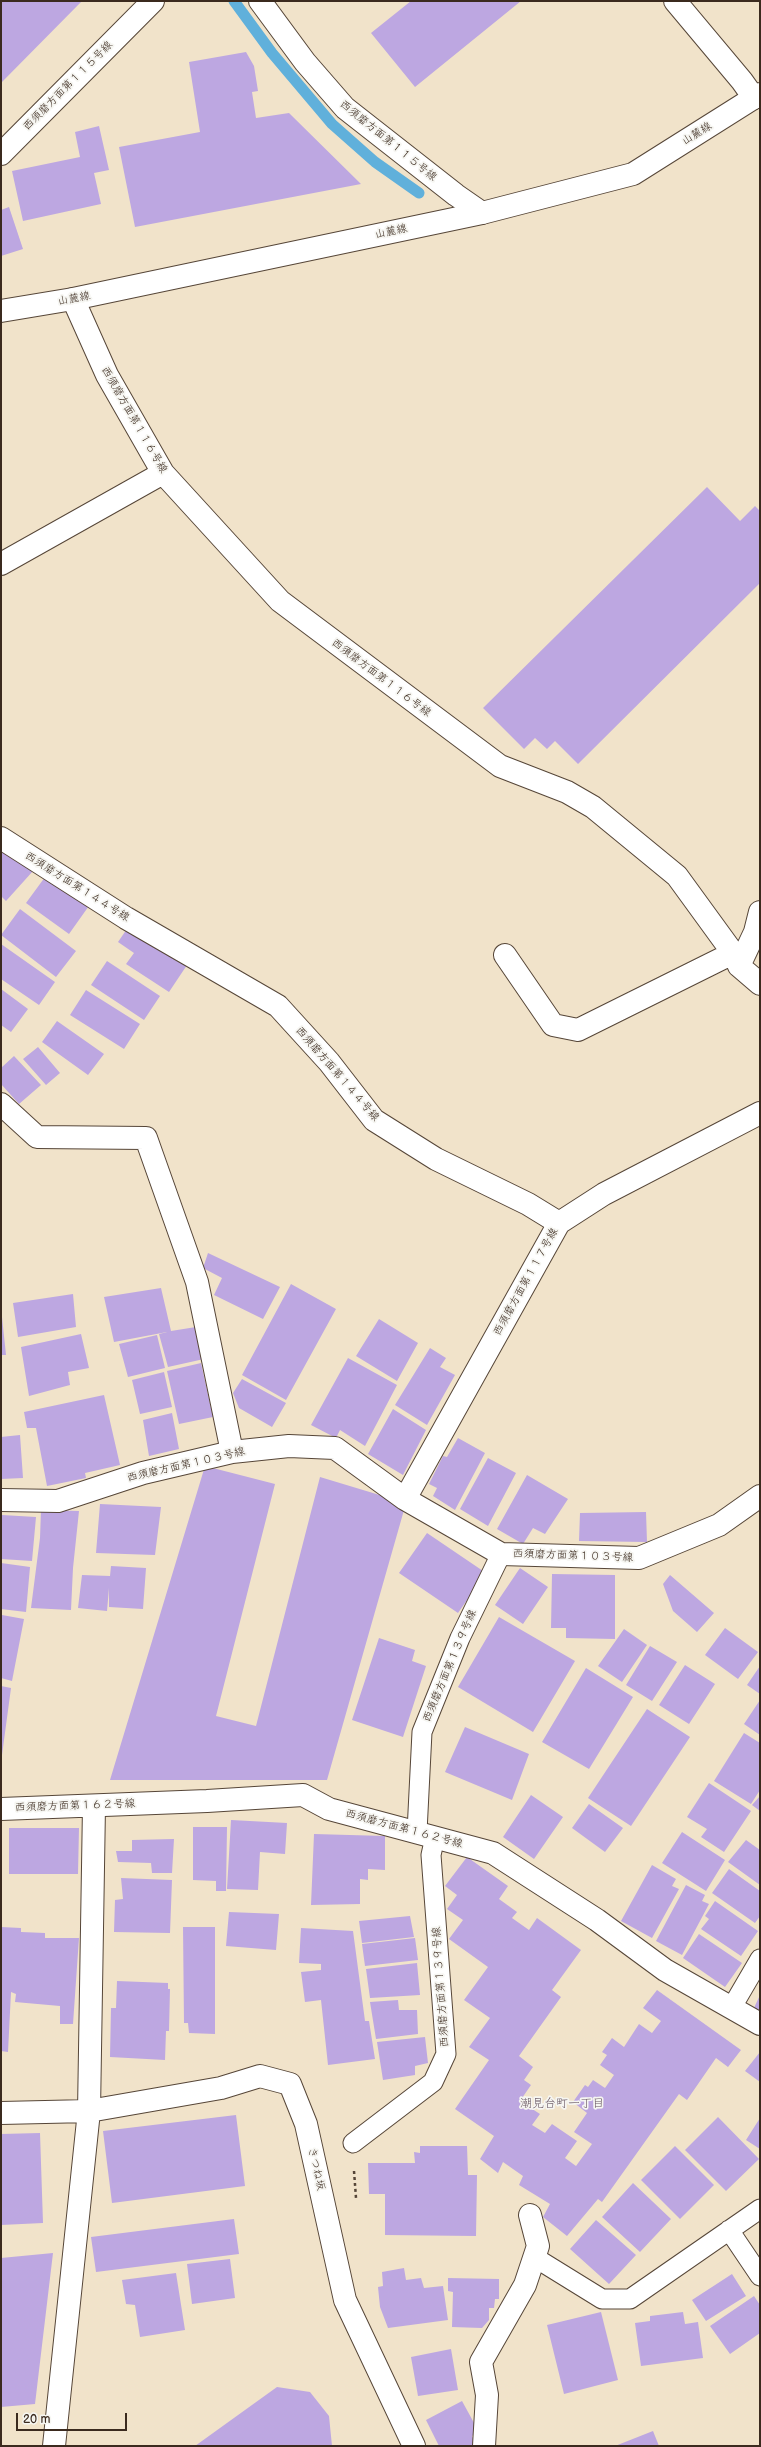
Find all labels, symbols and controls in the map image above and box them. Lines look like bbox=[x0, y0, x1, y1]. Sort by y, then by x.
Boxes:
street label: 西須磨方面第１１５号線 bbox=[21, 39, 115, 133]
street label: 西須磨方面第１１５号線 bbox=[337, 98, 439, 184]
street label: 山麓線 bbox=[680, 120, 714, 148]
street label: 山麓線 bbox=[373, 222, 409, 242]
street label: 山麓線 bbox=[57, 289, 91, 309]
street label: 西須磨方面第１１６号線 bbox=[98, 364, 170, 476]
street label: 西須磨方面第１１６号線 bbox=[329, 636, 433, 720]
street label: 西須磨方面第１４４号線 bbox=[22, 849, 132, 925]
street label: 西須磨方面第１４４号線 bbox=[292, 1024, 382, 1124]
street label: 西須磨方面第１１７号線 bbox=[491, 1226, 561, 1338]
street label: 西須磨方面第１０３号線 bbox=[126, 1445, 246, 1485]
street label: 西須磨方面第１０３号線 bbox=[512, 1547, 634, 1565]
street label: 西須磨方面第１３９号線 bbox=[420, 1608, 480, 1724]
street label: 西須磨方面第１６２号線 bbox=[14, 1797, 136, 1815]
street label: 西須磨方面第１６２号線 bbox=[344, 1807, 464, 1851]
street label: 西須磨方面第１３９号線 bbox=[430, 1926, 452, 2048]
district label: 潮見台町一丁目 bbox=[520, 2097, 604, 2111]
street label: きつね坂 bbox=[305, 2146, 327, 2192]
scale bar bbox=[18, 2405, 129, 2431]
text: 20 m bbox=[23, 2412, 50, 2427]

